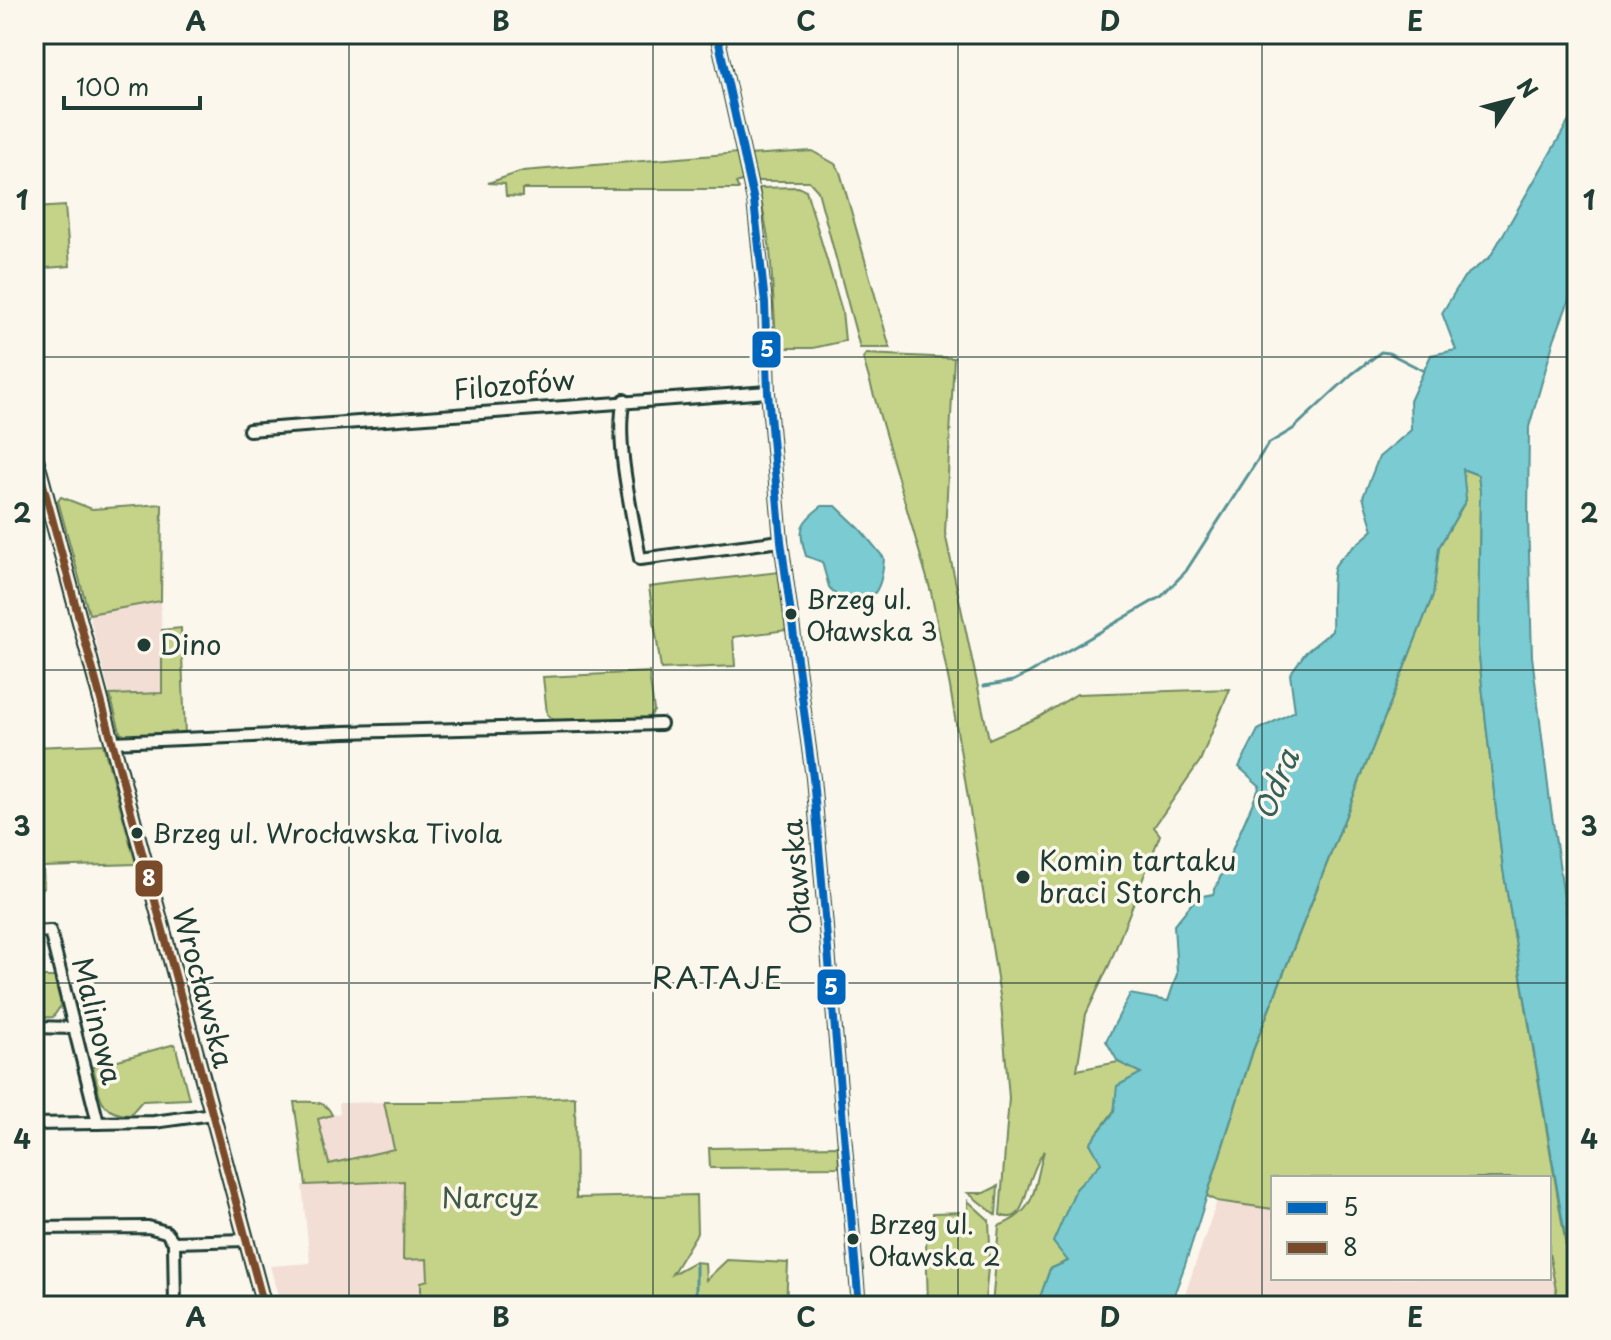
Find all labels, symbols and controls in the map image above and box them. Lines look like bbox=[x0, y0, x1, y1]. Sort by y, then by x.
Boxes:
text: A bbox=[186, 1, 206, 40]
text: B bbox=[492, 1, 510, 40]
text: C bbox=[796, 1, 816, 40]
text: D bbox=[1100, 1, 1120, 40]
text: E bbox=[1407, 1, 1423, 40]
scale bar bbox=[64, 60, 200, 110]
north arrow bbox=[1471, 60, 1551, 140]
text: 100 m bbox=[76, 68, 149, 104]
text: N bbox=[1510, 71, 1547, 104]
text: 1 bbox=[16, 180, 28, 219]
text: 1 bbox=[1583, 180, 1595, 219]
line badge: 5 bbox=[751, 330, 782, 369]
text: 5 bbox=[760, 331, 774, 364]
street label: Filozofów bbox=[451, 357, 577, 410]
text: 2 bbox=[13, 493, 31, 532]
text: 2 bbox=[1580, 493, 1598, 532]
place label: Brzeg ul. Oławska 3 bbox=[806, 579, 938, 650]
marker: Brzeg ul. Oławska 3 bbox=[783, 606, 799, 622]
place label: Dino bbox=[160, 622, 222, 665]
marker: Dino bbox=[135, 636, 153, 654]
water label: Odra bbox=[1240, 741, 1309, 826]
text: 3 bbox=[13, 806, 31, 845]
text: 3 bbox=[1580, 806, 1598, 845]
place label: Brzeg ul. Wrocławska Tivola bbox=[152, 813, 502, 852]
street label: Oławska bbox=[769, 817, 822, 937]
marker: Brzeg ul. Wrocławska Tivola bbox=[129, 825, 145, 841]
place label: Komin tartaku braci Storch bbox=[1039, 838, 1237, 913]
line badge: 8 bbox=[134, 859, 164, 898]
text: 8 bbox=[142, 860, 156, 893]
marker: Komin tartaku braci Storch bbox=[1014, 868, 1032, 886]
street label: Wrocławska bbox=[162, 903, 247, 1073]
street label: Malinowa bbox=[62, 953, 135, 1089]
district label: RATAJE bbox=[652, 954, 784, 999]
line badge: 5 bbox=[816, 968, 847, 1006]
text: 5 bbox=[824, 969, 838, 1002]
text: 4 bbox=[13, 1119, 31, 1158]
text: 4 bbox=[1580, 1119, 1598, 1158]
park label: Narcyz bbox=[442, 1175, 539, 1218]
legend bbox=[1271, 1176, 1551, 1280]
text: 5 bbox=[1343, 1188, 1358, 1224]
place label: Brzeg ul. Oławska 2 bbox=[868, 1204, 1001, 1275]
text: 8 bbox=[1343, 1228, 1358, 1264]
marker: Brzeg ul. Oławska 2 bbox=[845, 1231, 861, 1247]
text: A bbox=[186, 1297, 206, 1336]
text: B bbox=[492, 1297, 510, 1336]
text: C bbox=[796, 1297, 816, 1336]
text: D bbox=[1100, 1297, 1120, 1336]
text: E bbox=[1407, 1297, 1423, 1336]

